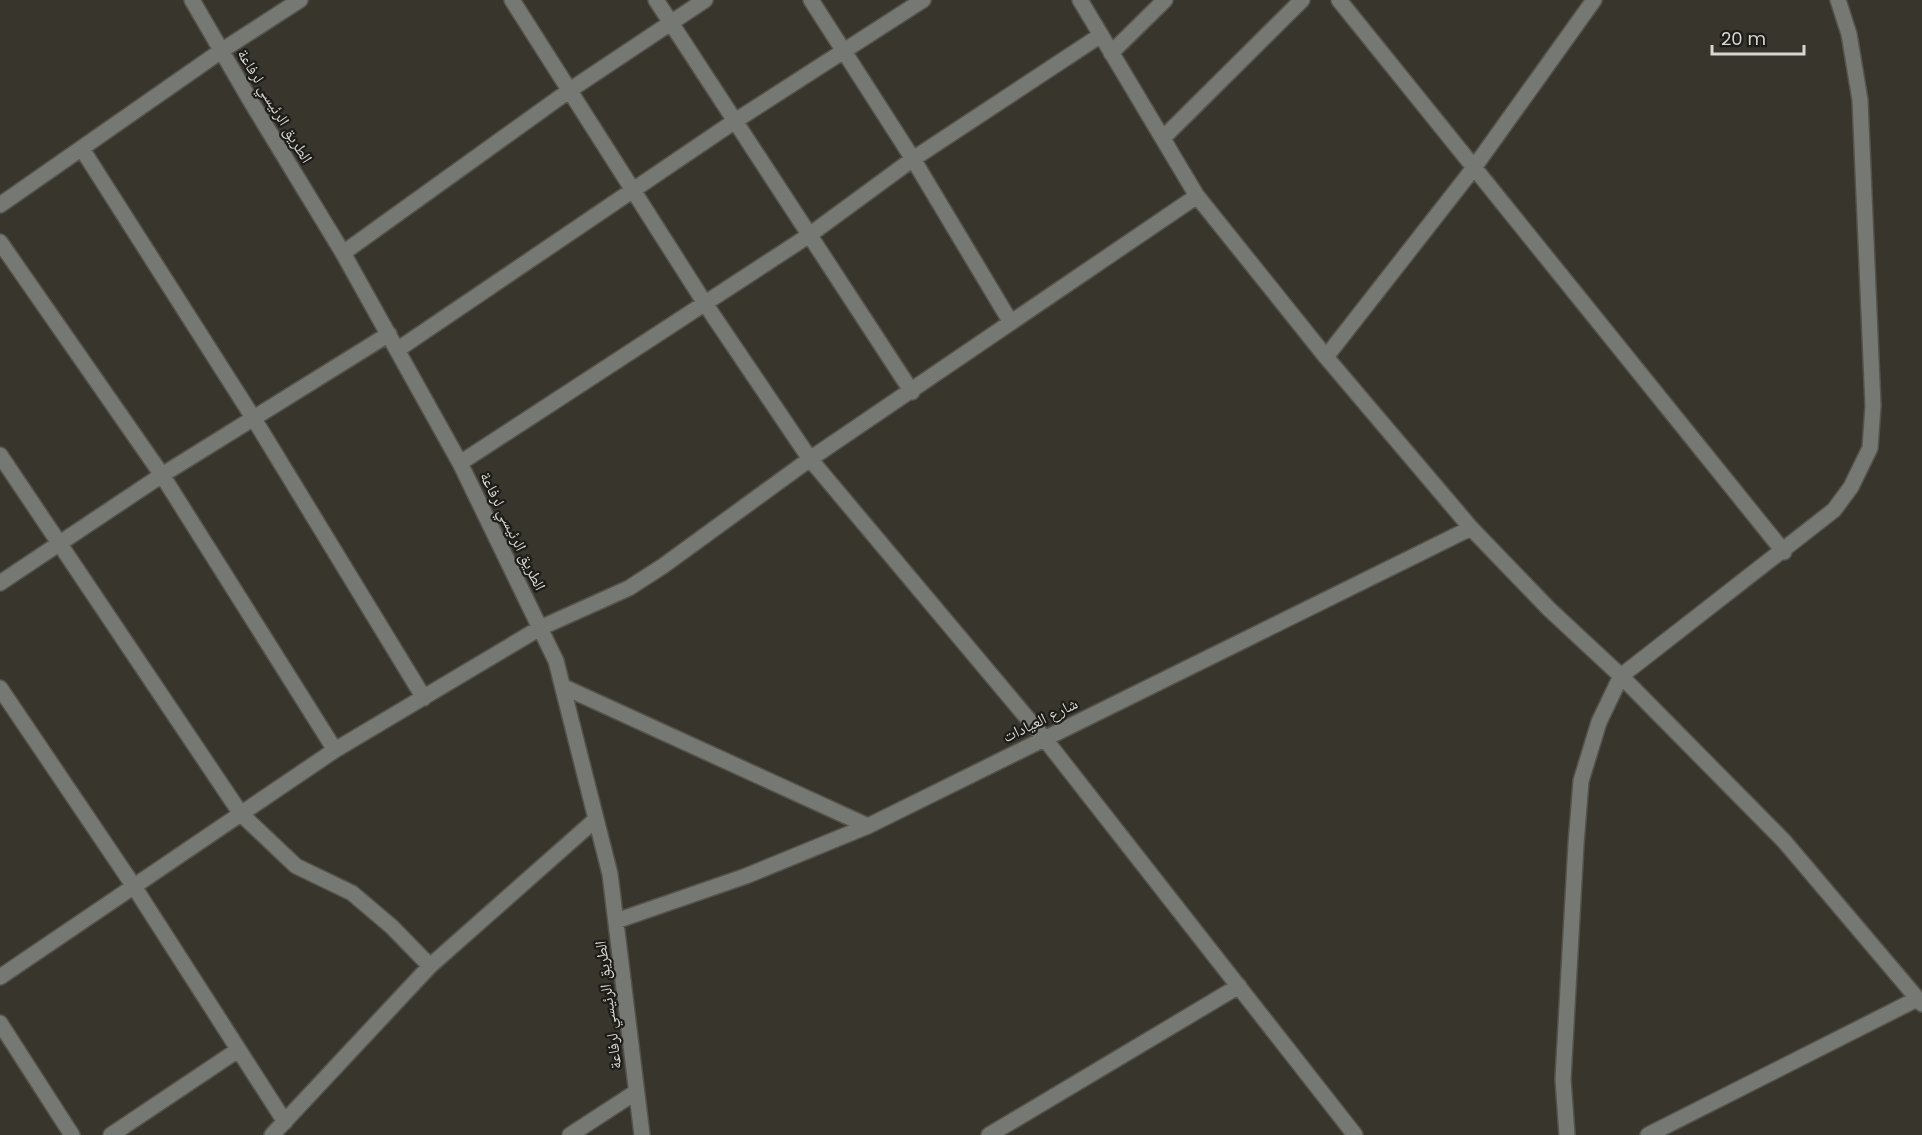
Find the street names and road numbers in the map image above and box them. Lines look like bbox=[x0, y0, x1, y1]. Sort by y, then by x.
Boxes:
street label: الطريق الرئيسي لرفاعة bbox=[231, 45, 318, 168]
street label: الطريق الرئيسي لرفاعة bbox=[473, 468, 552, 595]
street label: شارع العيادات bbox=[999, 692, 1081, 748]
street label: الطريق الرئيسي لرفاعة bbox=[589, 939, 628, 1071]

